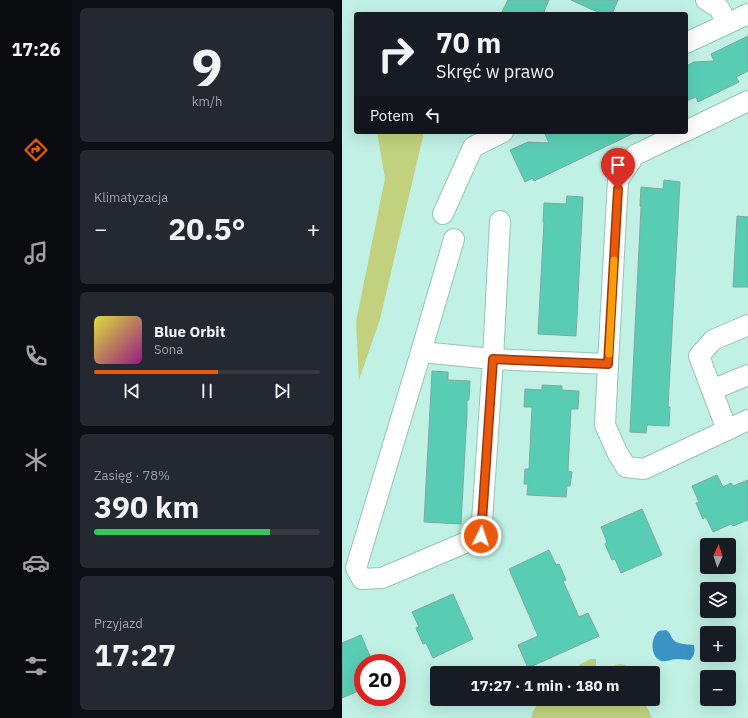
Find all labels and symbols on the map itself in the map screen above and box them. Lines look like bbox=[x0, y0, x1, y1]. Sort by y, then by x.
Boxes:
pin bbox=[601, 148, 635, 189]
position arrow bbox=[460, 515, 502, 557]
north arrow bbox=[700, 538, 736, 574]
speed limit sign: 20 bbox=[354, 654, 406, 706]

